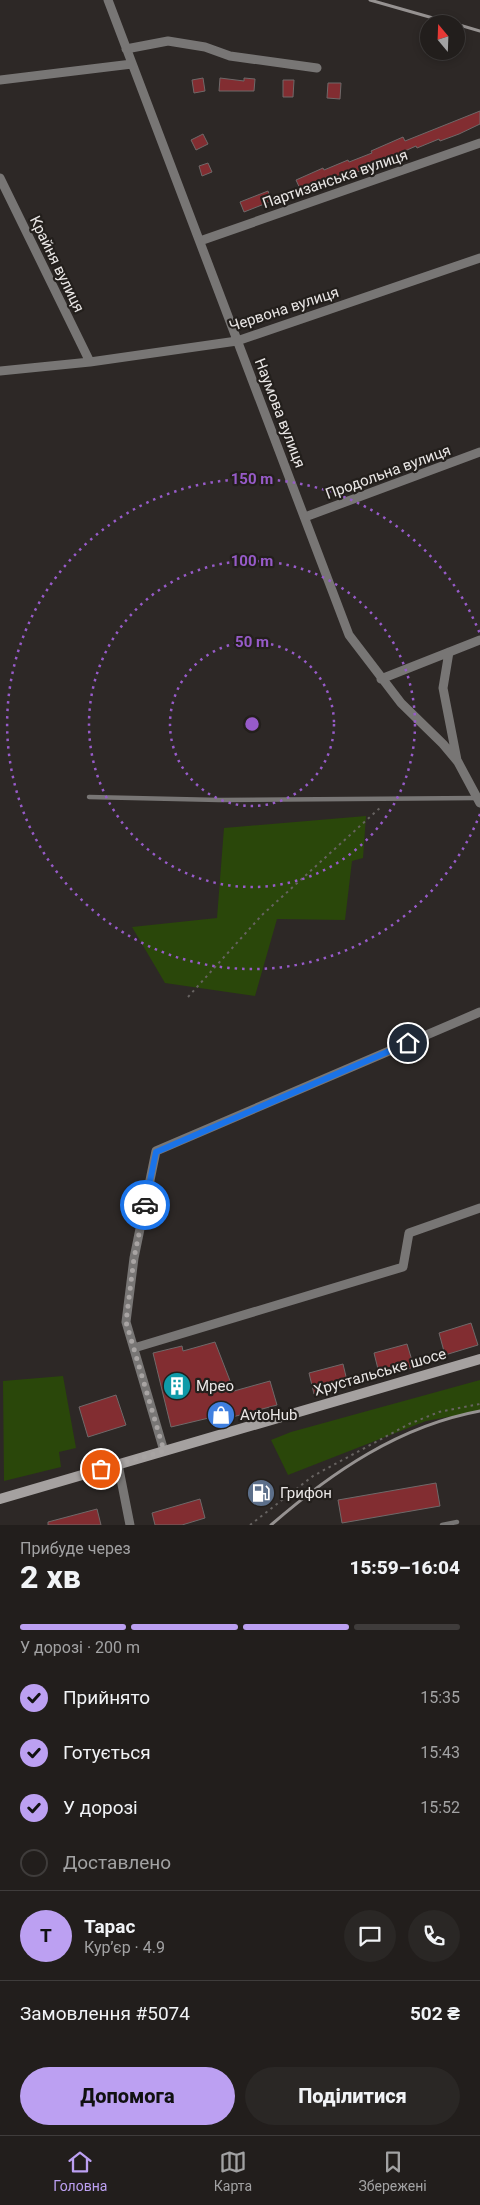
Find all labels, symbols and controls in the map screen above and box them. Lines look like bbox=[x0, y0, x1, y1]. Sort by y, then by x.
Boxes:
north arrow bbox=[420, 15, 465, 60]
map controls bbox=[420, 15, 465, 60]
street label: Партизанська вулиця bbox=[260, 146, 410, 212]
street label: Крайня вулиця bbox=[26, 213, 88, 315]
street label: Червона вулиця bbox=[227, 283, 341, 335]
street label: Наумова вулиця bbox=[251, 356, 309, 470]
street label: Продольна вулиця bbox=[323, 441, 453, 503]
text: 150 m bbox=[231, 470, 273, 488]
text: 100 m bbox=[231, 552, 273, 570]
text: 50 m bbox=[235, 633, 269, 651]
centre of rings bbox=[243, 715, 261, 733]
pin bbox=[387, 1022, 429, 1064]
icon: home bbox=[394, 1029, 422, 1057]
courier bbox=[120, 1180, 170, 1230]
icon: car bbox=[131, 1191, 159, 1219]
street label: Хрустальське шосе bbox=[312, 1344, 448, 1400]
building icon: Мрео bbox=[162, 1371, 192, 1401]
place label: Мрео bbox=[196, 1377, 234, 1395]
shop icon: AvtoHub bbox=[206, 1400, 236, 1430]
place label: AvtoHub bbox=[240, 1406, 297, 1424]
pin bbox=[80, 1448, 122, 1490]
icon: bag bbox=[87, 1455, 115, 1483]
fuel station icon: Грифон bbox=[246, 1478, 276, 1508]
place label: Грифон bbox=[280, 1484, 332, 1502]
text: Прибуде через bbox=[20, 1539, 131, 1558]
text: 15:59–16:04 bbox=[349, 1556, 460, 1579]
text: 2 хв bbox=[20, 1558, 81, 1596]
text: У дорозі · 200 m bbox=[20, 1638, 140, 1657]
icon: check bbox=[20, 1684, 48, 1712]
text: Прийнято bbox=[63, 1686, 150, 1709]
text: 15:35 bbox=[420, 1688, 460, 1707]
icon: check bbox=[20, 1739, 48, 1767]
text: Готується bbox=[63, 1741, 151, 1764]
text: 15:43 bbox=[420, 1743, 460, 1762]
icon: check bbox=[20, 1794, 48, 1822]
text: У дорозі bbox=[63, 1796, 138, 1819]
text: 15:52 bbox=[420, 1798, 460, 1817]
text: Доставлено bbox=[63, 1851, 171, 1874]
button: chat bbox=[344, 1910, 396, 1962]
button: phone bbox=[408, 1910, 460, 1962]
text: Тарас bbox=[84, 1915, 135, 1938]
text: Т bbox=[40, 1924, 52, 1947]
text: Кур’єр · 4.9 bbox=[84, 1938, 165, 1957]
text: Замовлення #5074 bbox=[20, 2002, 190, 2025]
text: 502 ₴ bbox=[410, 2002, 460, 2025]
button: Допомога bbox=[20, 2067, 235, 2125]
button: Поділитися bbox=[245, 2067, 460, 2125]
tab: Головна bbox=[53, 2148, 107, 2194]
tab: Карта bbox=[214, 2148, 252, 2194]
tab: Збережені bbox=[359, 2148, 427, 2194]

